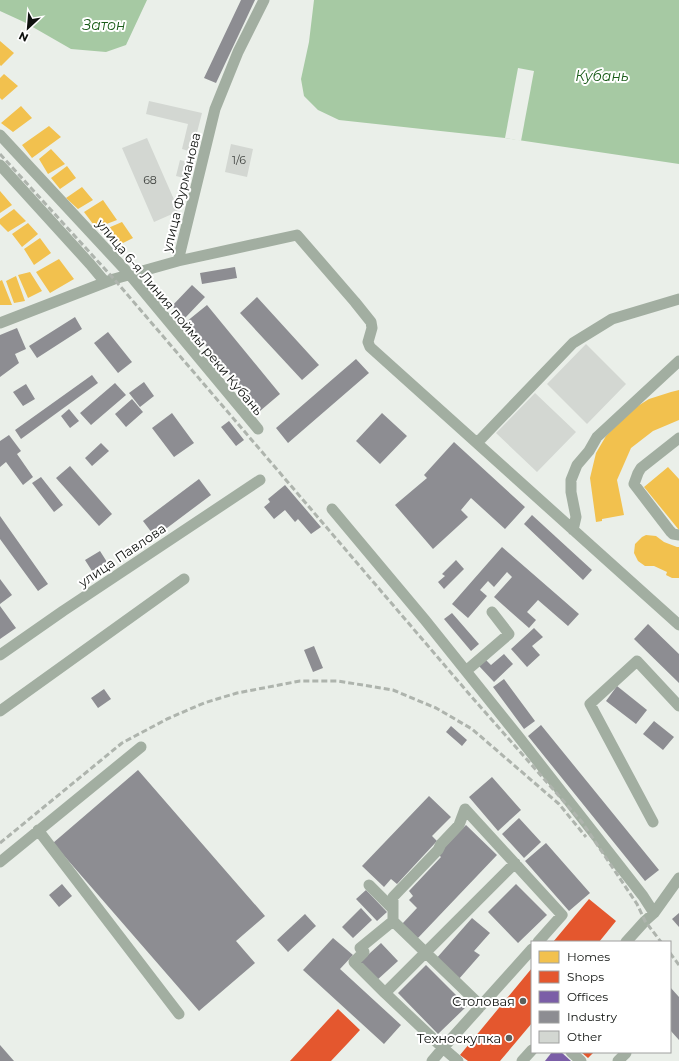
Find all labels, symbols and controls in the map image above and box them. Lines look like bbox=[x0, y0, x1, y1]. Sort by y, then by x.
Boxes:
north arrow bbox=[8, 8, 48, 48]
water label: Затон bbox=[81, 16, 126, 34]
text: N bbox=[17, 29, 31, 45]
water label: Кубань bbox=[575, 67, 629, 85]
street label: улица Фурманова bbox=[158, 131, 204, 254]
house number: 1/6 bbox=[232, 153, 246, 167]
house number: 68 bbox=[143, 173, 157, 187]
street label: улица 6-я Линия поймы реки Кубань bbox=[93, 215, 267, 418]
street label: улица Павлова bbox=[74, 520, 169, 591]
legend bbox=[531, 941, 671, 1053]
text: Homes bbox=[567, 949, 610, 964]
text: Shops bbox=[567, 969, 604, 984]
text: Offices bbox=[567, 989, 608, 1004]
place label: Столовая bbox=[452, 993, 515, 1009]
marker: Столовая bbox=[518, 996, 528, 1006]
text: Industry bbox=[567, 1009, 617, 1024]
text: Other bbox=[567, 1029, 602, 1044]
place label: Техноскупка bbox=[417, 1030, 501, 1046]
marker: Техноскупка bbox=[504, 1033, 514, 1043]

